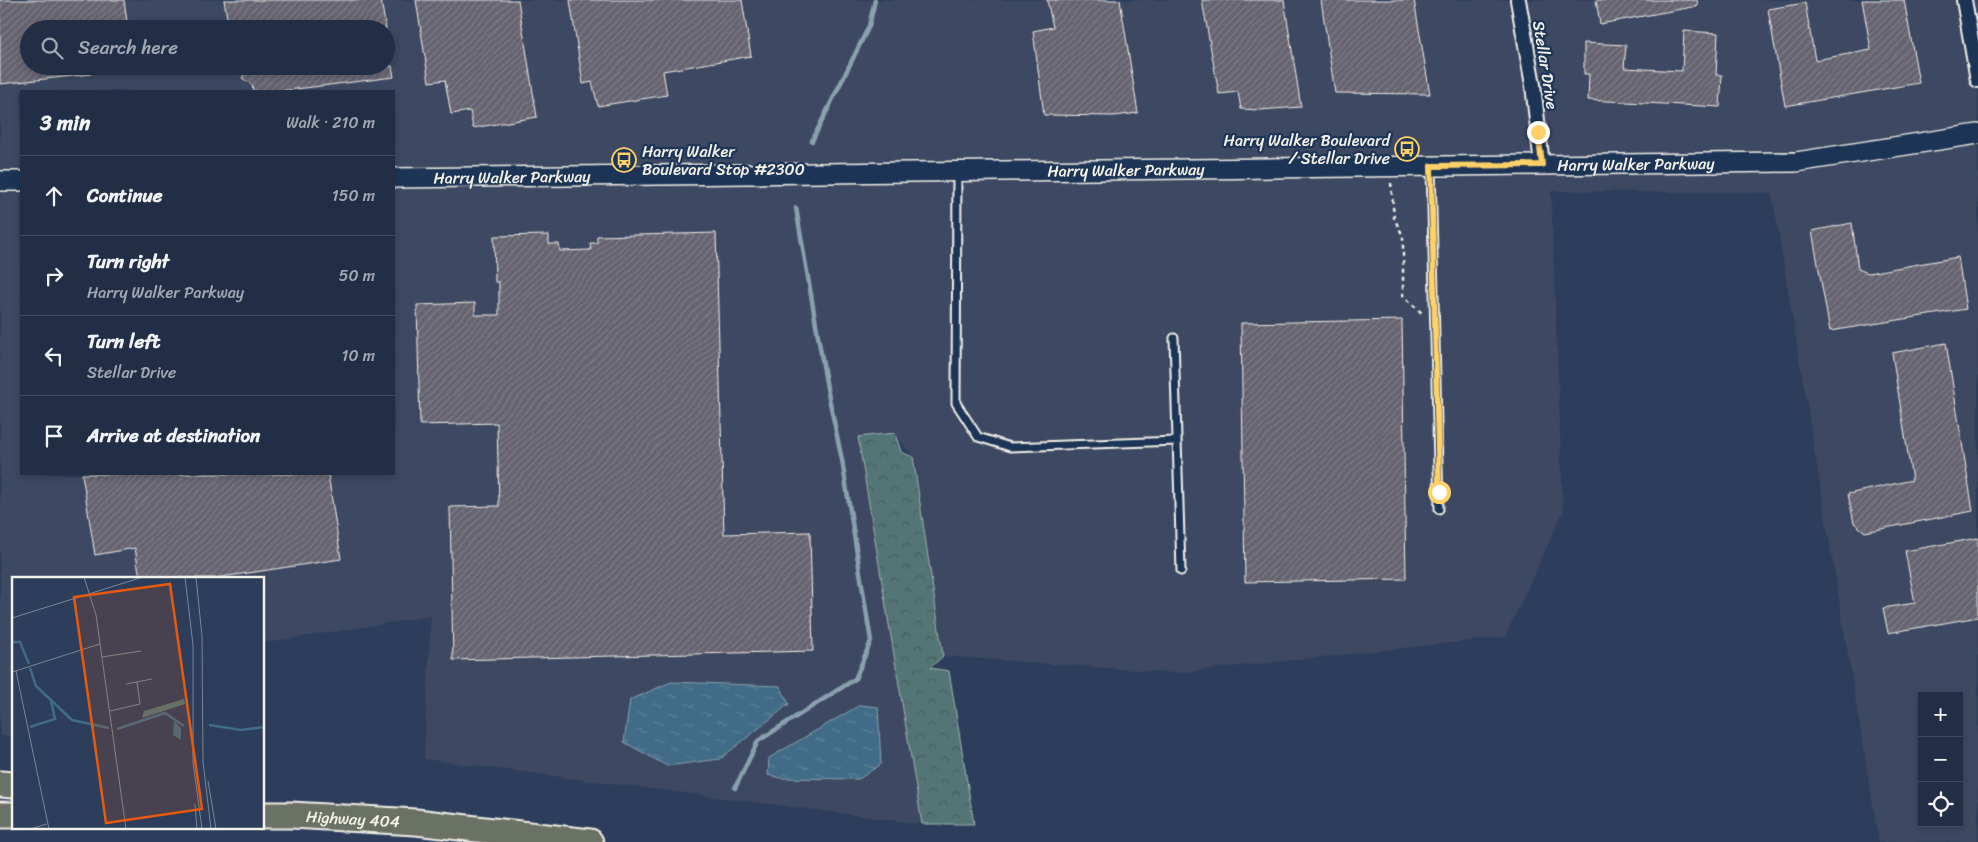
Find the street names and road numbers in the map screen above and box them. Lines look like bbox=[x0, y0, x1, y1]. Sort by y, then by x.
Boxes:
street label: Stellar Drive bbox=[1524, 19, 1567, 111]
street label: Harry Walker Parkway bbox=[1557, 149, 1715, 180]
street label: Harry Walker Parkway bbox=[1047, 155, 1205, 186]
street label: Harry Walker Parkway bbox=[433, 162, 591, 193]
street label: Highway 404 bbox=[305, 802, 401, 836]

